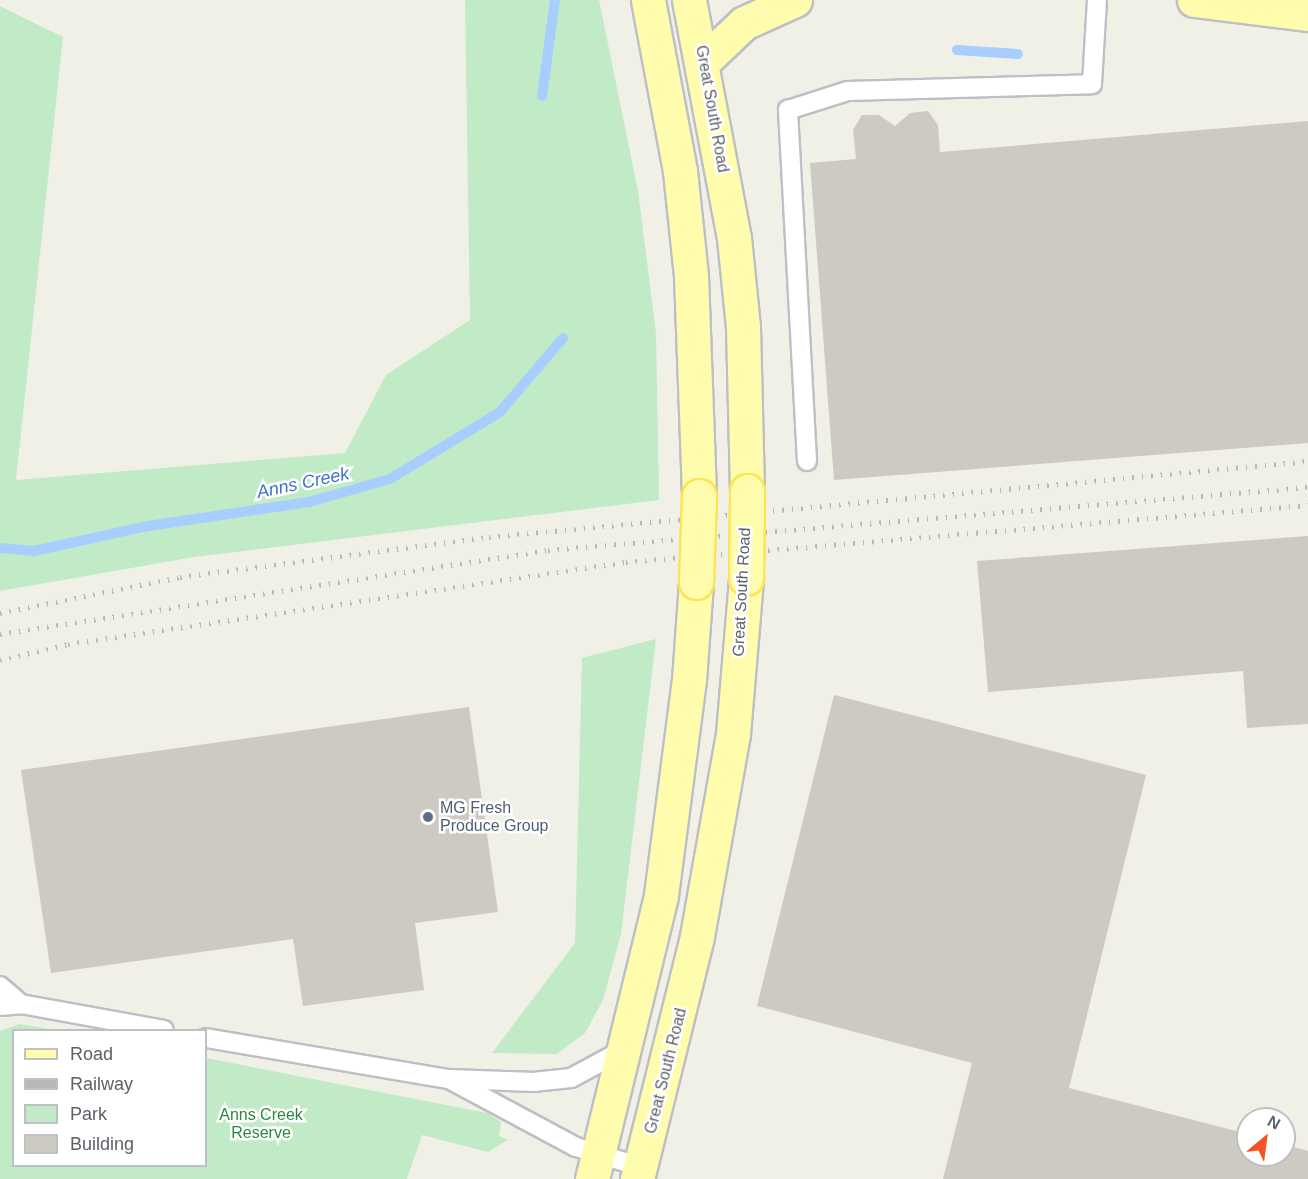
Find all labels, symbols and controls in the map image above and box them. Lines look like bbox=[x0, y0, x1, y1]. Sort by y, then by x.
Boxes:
street label: Great South Road bbox=[691, 44, 733, 174]
water label: Anns Creek bbox=[255, 463, 351, 503]
street label: Great South Road bbox=[729, 527, 755, 657]
place label: MG Fresh Produce Group bbox=[440, 798, 549, 836]
marker: MG Fresh Produce Group bbox=[421, 810, 435, 824]
street label: Great South Road bbox=[641, 1006, 691, 1136]
legend bbox=[12, 1029, 207, 1167]
text: Road bbox=[70, 1044, 113, 1064]
text: Railway bbox=[70, 1074, 133, 1094]
text: Park bbox=[70, 1104, 107, 1124]
park label: Anns Creek Reserve bbox=[219, 1105, 303, 1143]
north arrow bbox=[1236, 1107, 1296, 1167]
text: N bbox=[1265, 1112, 1283, 1133]
text: Building bbox=[70, 1134, 134, 1154]

